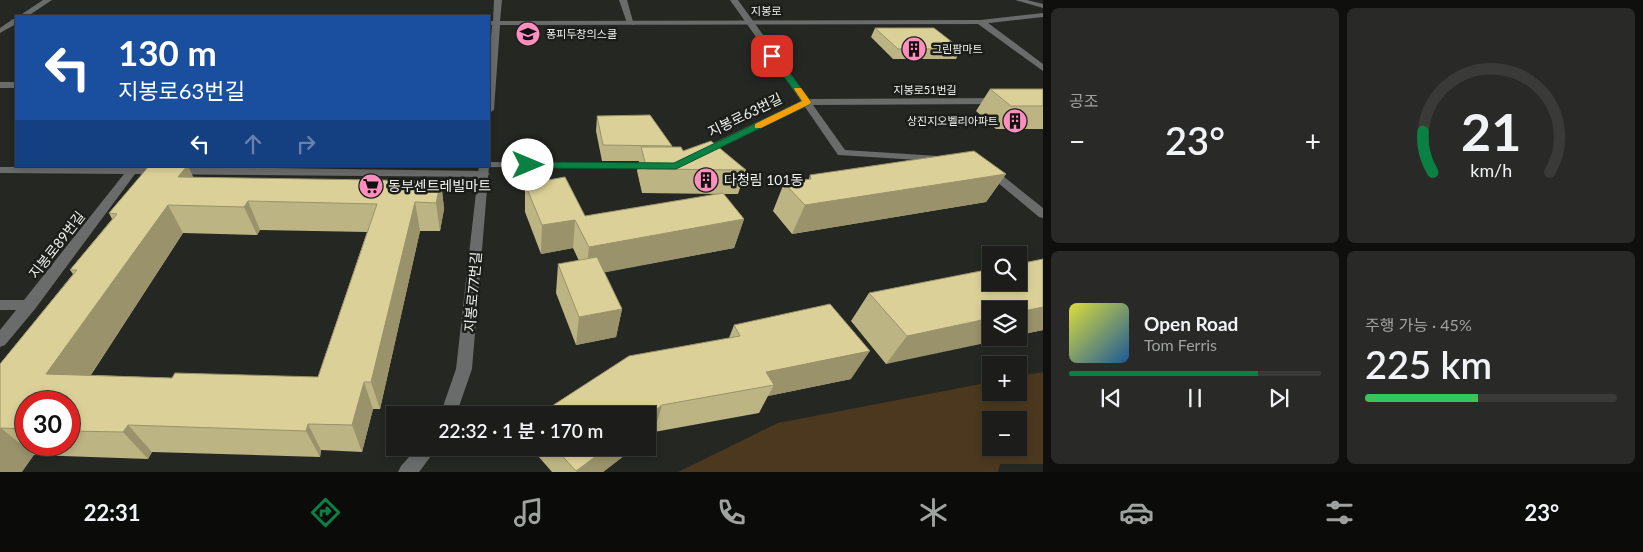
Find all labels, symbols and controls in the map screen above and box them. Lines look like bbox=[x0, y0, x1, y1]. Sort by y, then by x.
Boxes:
street label: 지봉로 bbox=[751, 4, 781, 17]
school or university icon: 퐁피두창의스쿨 bbox=[515, 21, 541, 47]
place label: 퐁피두창의스쿨 bbox=[546, 27, 617, 40]
text: 130 m bbox=[118, 31, 217, 73]
icon: left bbox=[35, 35, 100, 100]
pin bbox=[751, 35, 793, 77]
building icon: 그린팜마트 bbox=[901, 36, 927, 62]
icon: arrive bbox=[758, 42, 786, 70]
place label: 그린팜마트 bbox=[932, 42, 983, 55]
text: 지봉로63번길 bbox=[118, 77, 245, 104]
street label: 지봉로51번길 bbox=[893, 83, 957, 96]
street label: 지봉로63번길 bbox=[705, 89, 785, 140]
text: 공조 bbox=[1069, 91, 1098, 110]
text: 21 bbox=[1461, 100, 1521, 162]
building icon: 상진지오벨리아파트 bbox=[1002, 108, 1028, 134]
place label: 상진지오벨리아파트 bbox=[907, 114, 998, 127]
text: 23° bbox=[1165, 117, 1225, 163]
text: − bbox=[1069, 124, 1085, 158]
text: + bbox=[1305, 124, 1321, 158]
icon: left bbox=[186, 130, 214, 158]
icon: ahead bbox=[239, 130, 267, 158]
icon: right bbox=[292, 130, 320, 158]
position arrow bbox=[501, 138, 553, 190]
text: km/h bbox=[1470, 159, 1512, 181]
building icon: 다청림 101동 bbox=[693, 167, 719, 193]
place label: 다청림 101동 bbox=[724, 171, 804, 188]
supermarket icon: 동부센트레빌마트 bbox=[358, 173, 384, 199]
place label: 동부센트레빌마트 bbox=[388, 177, 491, 194]
street label: 지봉로89번길 bbox=[25, 208, 88, 282]
map controls bbox=[982, 246, 1027, 456]
button: search bbox=[982, 246, 1027, 291]
street label: 지봉로77번길 bbox=[461, 251, 484, 333]
button: layers bbox=[982, 301, 1027, 346]
text: Open Road bbox=[1144, 312, 1238, 335]
text: 주행 가능 · 45% bbox=[1365, 315, 1472, 334]
text: Tom Ferris bbox=[1144, 335, 1217, 354]
text: 225 km bbox=[1365, 341, 1492, 387]
button: + bbox=[982, 356, 1027, 401]
icon: previous bbox=[1097, 384, 1125, 412]
icon: pause bbox=[1181, 384, 1209, 412]
icon: next bbox=[1265, 384, 1293, 412]
speed limit sign: 30 bbox=[15, 391, 80, 456]
button: − bbox=[982, 411, 1027, 456]
text: 22:32 · 1 분 · 170 m bbox=[439, 419, 603, 442]
icon: directions bbox=[308, 495, 343, 530]
icon: music bbox=[511, 495, 546, 530]
icon: phone bbox=[714, 495, 749, 530]
icon: climate bbox=[916, 495, 951, 530]
icon: car bbox=[1119, 495, 1154, 530]
icon: filters bbox=[1322, 495, 1357, 530]
text: 22:31 bbox=[84, 499, 141, 526]
text: 23° bbox=[1524, 499, 1559, 526]

